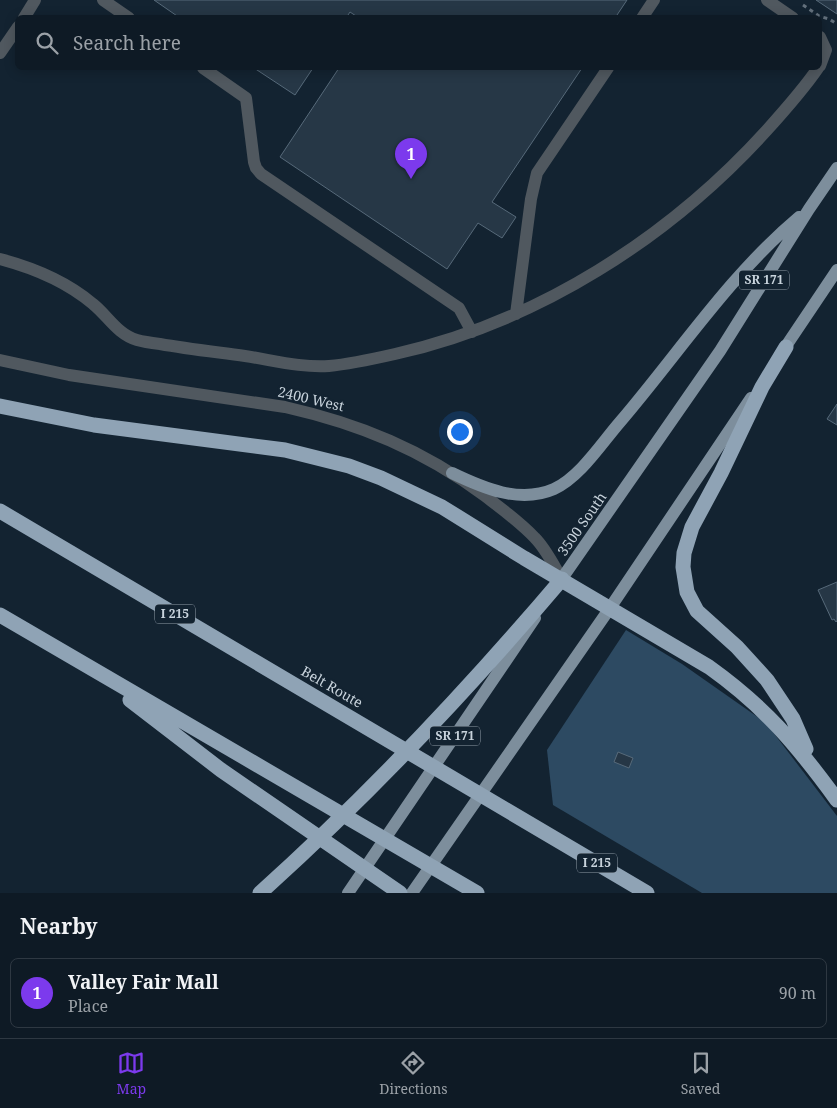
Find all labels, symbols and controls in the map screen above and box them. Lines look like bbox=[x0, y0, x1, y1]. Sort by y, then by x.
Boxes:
search box bbox=[15, 15, 822, 70]
icon: search bbox=[33, 29, 61, 57]
text: Search here bbox=[73, 30, 181, 56]
pin: 1 bbox=[395, 138, 427, 179]
road number: SR 171 bbox=[739, 270, 789, 290]
street label: 2400 West bbox=[276, 382, 346, 415]
your location bbox=[447, 419, 473, 445]
street label: 3500 South bbox=[553, 488, 610, 559]
road number: I 215 bbox=[155, 604, 195, 624]
street label: Belt Route bbox=[298, 661, 366, 712]
road number: SR 171 bbox=[430, 726, 480, 746]
road number: I 215 bbox=[577, 854, 617, 872]
text: Nearby bbox=[20, 912, 98, 940]
text: Valley Fair Mall bbox=[68, 969, 219, 995]
text: 1 bbox=[32, 982, 42, 1004]
text: 90 m bbox=[779, 982, 816, 1004]
text: Place bbox=[68, 995, 108, 1017]
tab: Map bbox=[117, 1049, 146, 1098]
tab: Directions bbox=[379, 1049, 448, 1098]
tab: Saved bbox=[681, 1049, 720, 1098]

